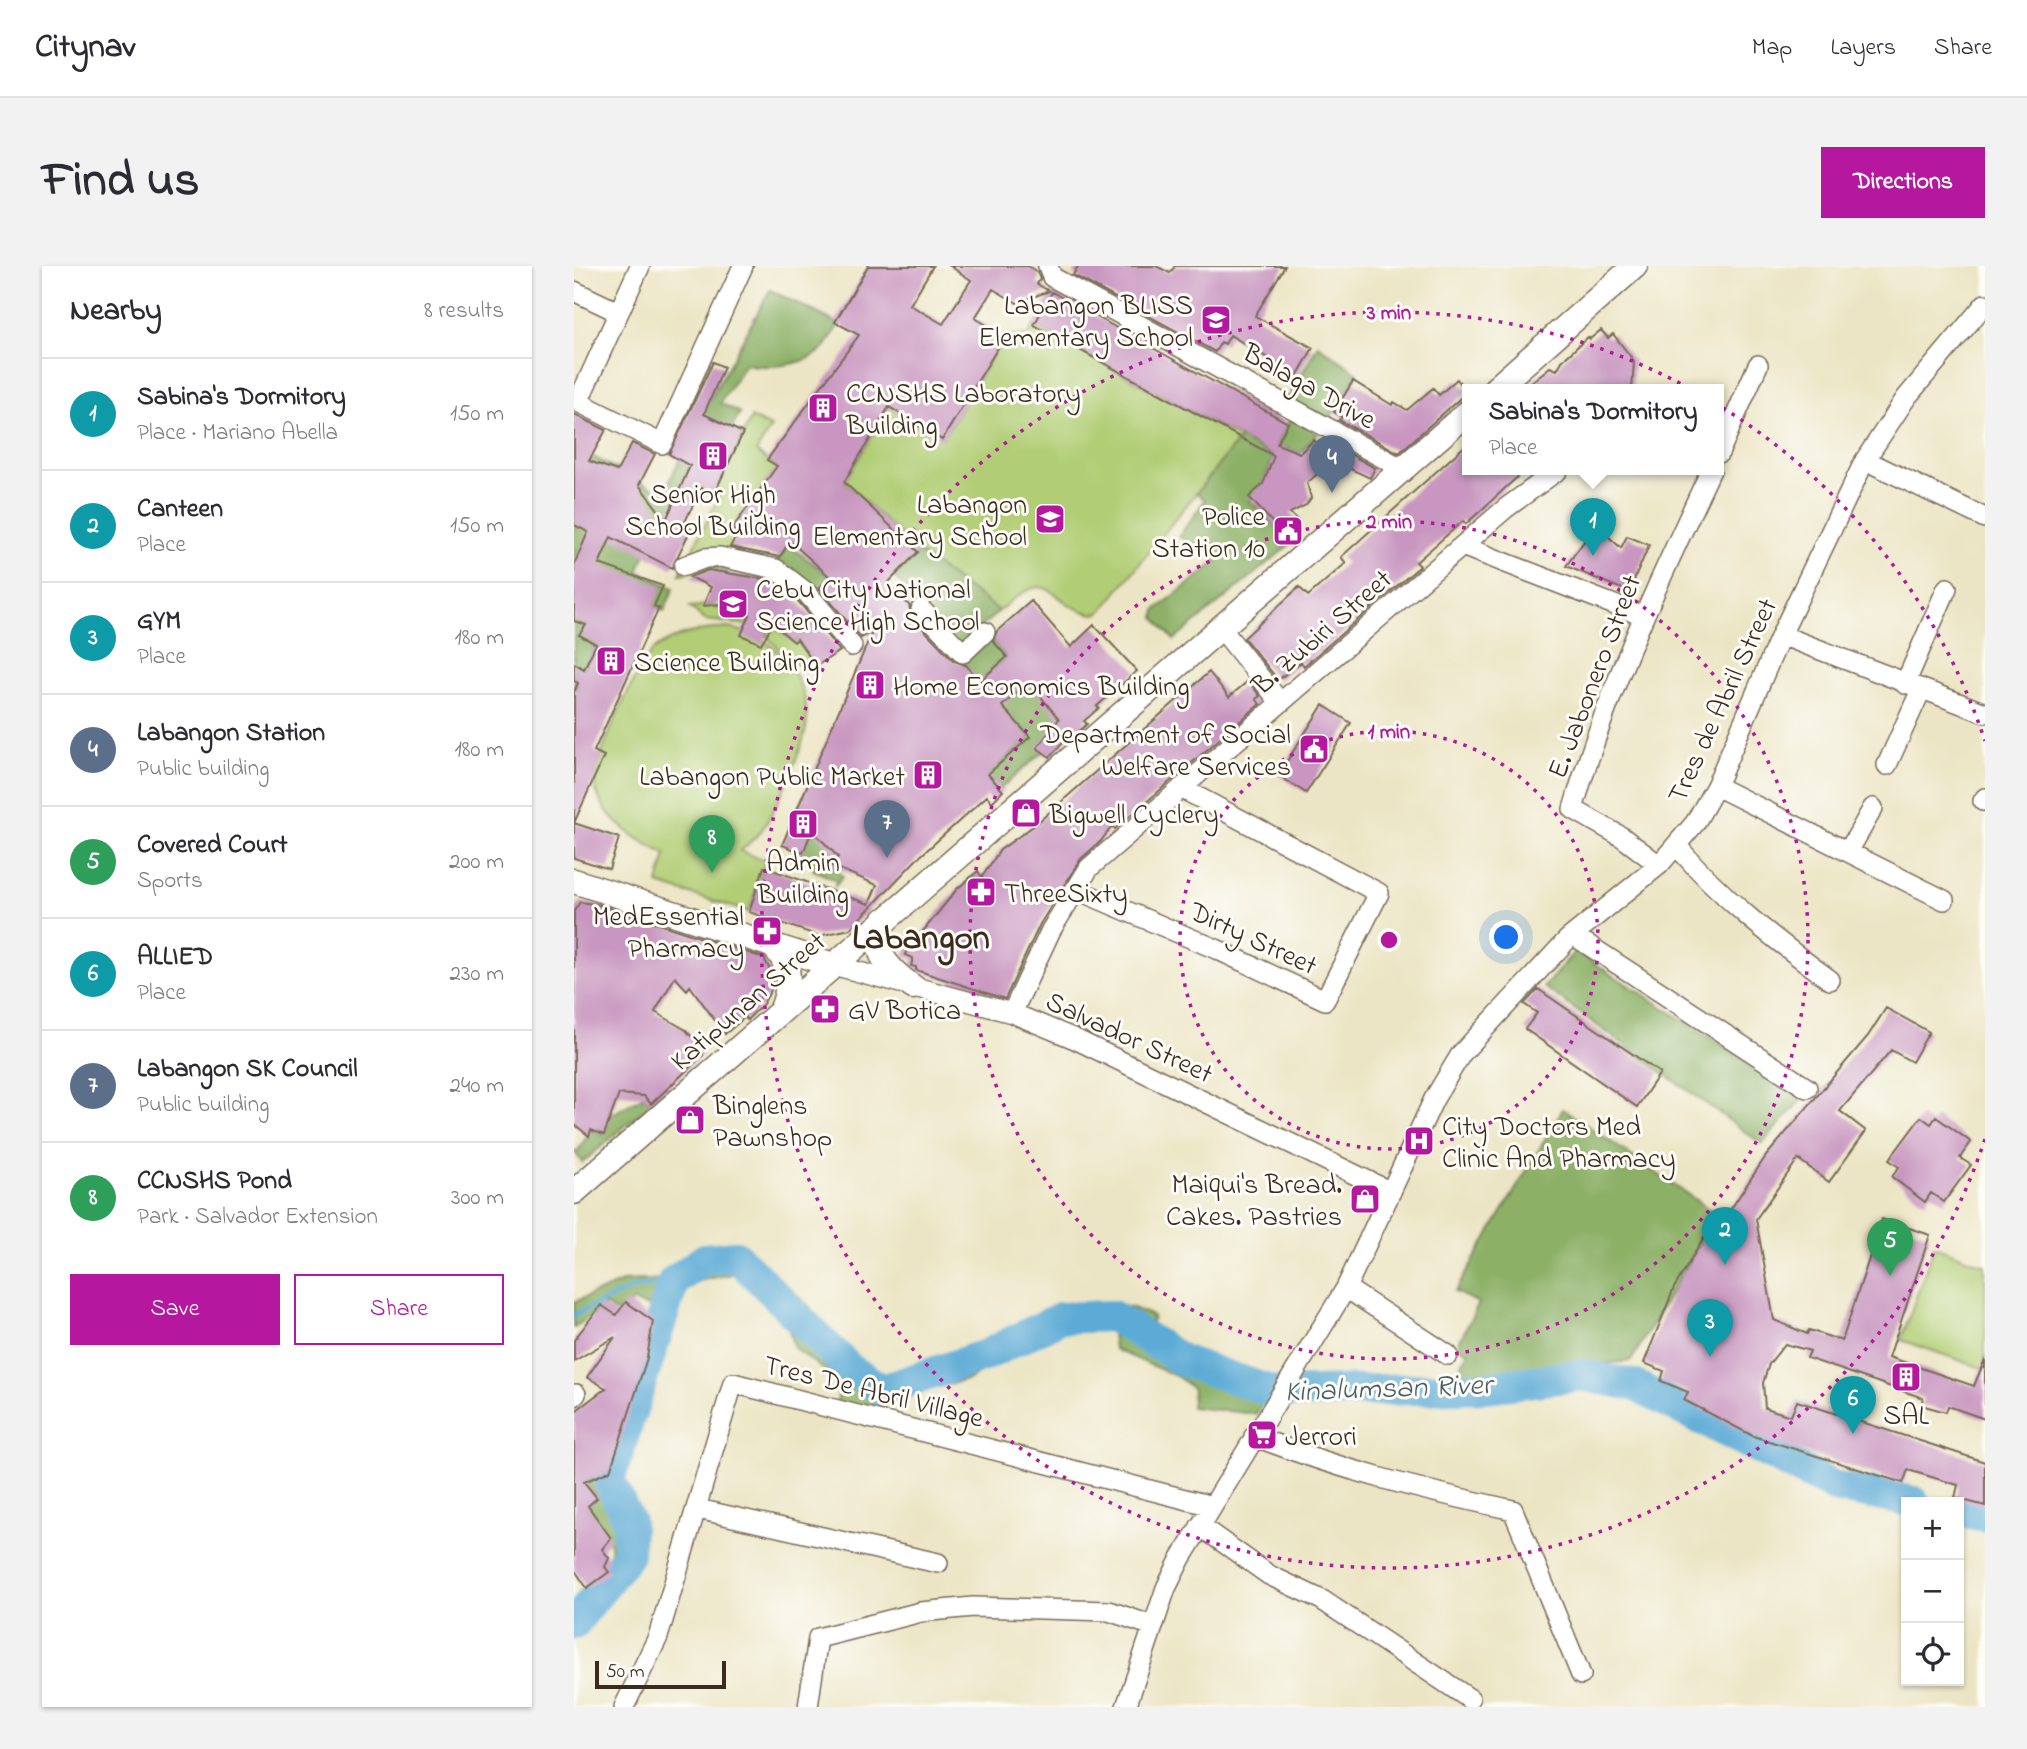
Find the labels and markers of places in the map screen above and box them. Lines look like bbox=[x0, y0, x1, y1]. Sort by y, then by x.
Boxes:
place label: Labangon BLISS Elementary School bbox=[978, 287, 1193, 360]
school or university icon: Labangon BLISS Elementary School bbox=[1199, 303, 1233, 337]
place label: CCNSHS Laboratory Building bbox=[845, 375, 1081, 448]
building icon: CCNSHS Laboratory Building bbox=[806, 391, 840, 425]
pin: 4 bbox=[1309, 435, 1355, 493]
building icon: Senior High School Building bbox=[696, 439, 730, 473]
place label: Senior High School Building bbox=[625, 476, 801, 549]
place label: Labangon Elementary School bbox=[812, 486, 1027, 559]
place label: Police Station 10 bbox=[1152, 498, 1265, 571]
pin: 1 bbox=[1570, 498, 1616, 556]
school or university icon: Labangon Elementary School bbox=[1033, 502, 1067, 536]
public building icon: Police Station 10 bbox=[1271, 514, 1305, 548]
place label: Cebu City National Science High School bbox=[756, 571, 980, 644]
school or university icon: Cebu City National Science High School bbox=[716, 587, 750, 621]
building icon: Science Building bbox=[594, 644, 628, 678]
place label: Science Building bbox=[634, 644, 819, 685]
building icon: Home Economics Building bbox=[853, 668, 887, 702]
place label: Home Economics Building bbox=[893, 668, 1190, 709]
place label: Department of Social Welfare Services bbox=[1040, 716, 1291, 789]
public building icon: Department of Social Welfare Services bbox=[1297, 732, 1331, 766]
place label: Labangon Public Market bbox=[639, 758, 905, 799]
building icon: Labangon Public Market bbox=[911, 758, 945, 792]
shop icon: Bigwell Cyclery bbox=[1009, 796, 1043, 830]
place label: Bigwell Cyclery bbox=[1048, 796, 1219, 837]
pin: 7 bbox=[864, 800, 910, 858]
building icon: Admin Building bbox=[786, 807, 820, 841]
pin: 8 bbox=[689, 815, 735, 873]
place label: Admin Building bbox=[756, 844, 849, 917]
pharmacy icon: ThreeSixty bbox=[964, 875, 998, 909]
place label: ThreeSixty bbox=[1004, 875, 1128, 916]
place label: MedEssential Pharmacy bbox=[593, 898, 744, 971]
pharmacy icon: MedEssential Pharmacy bbox=[750, 914, 784, 948]
centre of rings bbox=[1377, 928, 1401, 952]
pharmacy icon: GV Botica bbox=[808, 992, 842, 1026]
place label: GV Botica bbox=[848, 992, 961, 1033]
place label: Binglens Pawnshop bbox=[712, 1087, 832, 1160]
shop icon: Binglens Pawnshop bbox=[673, 1103, 707, 1137]
place label: City Doctors Med Clinic And Pharmacy bbox=[1442, 1108, 1676, 1181]
hospital icon: City Doctors Med Clinic And Pharmacy bbox=[1402, 1124, 1436, 1158]
place label: Maiqui's Bread. Cakes. Pastries bbox=[1166, 1166, 1342, 1239]
shop icon: Maiqui's Bread. Cakes. Pastries bbox=[1348, 1182, 1382, 1216]
pin: 2 bbox=[1702, 1207, 1748, 1265]
pin: 5 bbox=[1867, 1218, 1913, 1276]
pin: 3 bbox=[1687, 1299, 1733, 1357]
building icon: SAL bbox=[1889, 1360, 1923, 1394]
pin: 6 bbox=[1830, 1376, 1876, 1434]
place label: SAL bbox=[1883, 1397, 1929, 1438]
supermarket icon: Jerrori bbox=[1245, 1418, 1279, 1452]
place label: Jerrori bbox=[1285, 1418, 1357, 1459]

